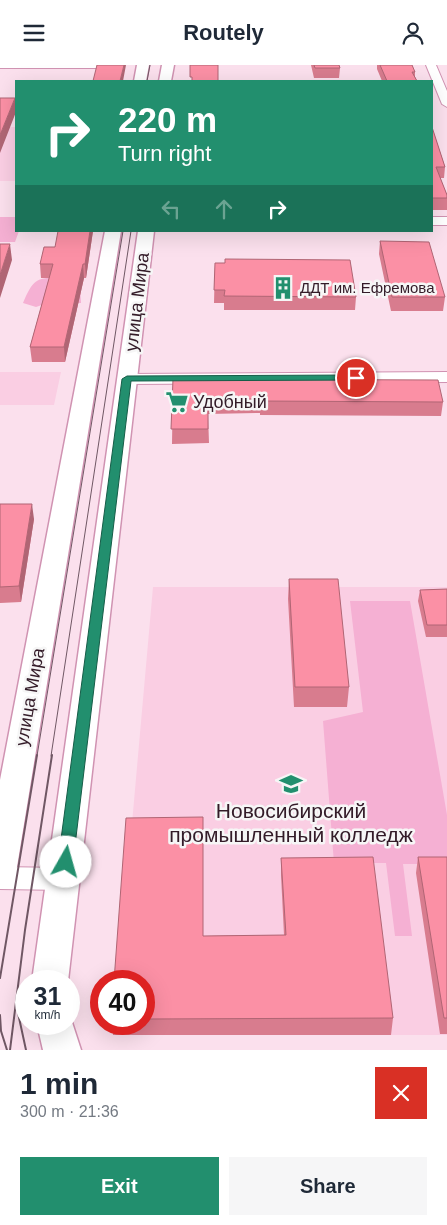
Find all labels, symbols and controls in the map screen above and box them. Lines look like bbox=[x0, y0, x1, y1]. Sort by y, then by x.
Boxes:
icon: menu bbox=[20, 19, 48, 47]
icon: person bbox=[399, 19, 427, 47]
text: Routely bbox=[183, 20, 264, 45]
icon: right bbox=[35, 100, 100, 165]
text: 220 m bbox=[118, 100, 217, 139]
text: Turn right bbox=[118, 141, 211, 166]
icon: left bbox=[157, 195, 185, 223]
icon: ahead bbox=[210, 195, 238, 223]
icon: right bbox=[263, 195, 291, 223]
street label: улица Мира bbox=[121, 250, 153, 353]
building icon: ДДТ им. Ефремова bbox=[270, 275, 296, 301]
place label: ДДТ им. Ефремова bbox=[300, 279, 435, 296]
pin bbox=[335, 357, 377, 399]
icon: arrive bbox=[342, 364, 370, 392]
supermarket icon: Удобный bbox=[164, 389, 190, 415]
place label: Удобный bbox=[193, 392, 267, 412]
street label: улица Мира bbox=[12, 645, 49, 748]
school or university icon: Новосибирский промышленный колледж bbox=[278, 771, 304, 797]
place label: Новосибирский промышленный колледж bbox=[169, 799, 413, 846]
position arrow bbox=[39, 835, 91, 887]
speed limit sign: 40 bbox=[90, 970, 155, 1035]
text: 31 bbox=[34, 982, 61, 1010]
text: km/h bbox=[34, 1008, 61, 1022]
text: 1 min bbox=[20, 1067, 98, 1100]
button: close bbox=[375, 1067, 427, 1119]
text: 300 m · 21:36 bbox=[20, 1103, 119, 1120]
button: Exit bbox=[20, 1157, 219, 1215]
button: Share bbox=[229, 1157, 427, 1215]

